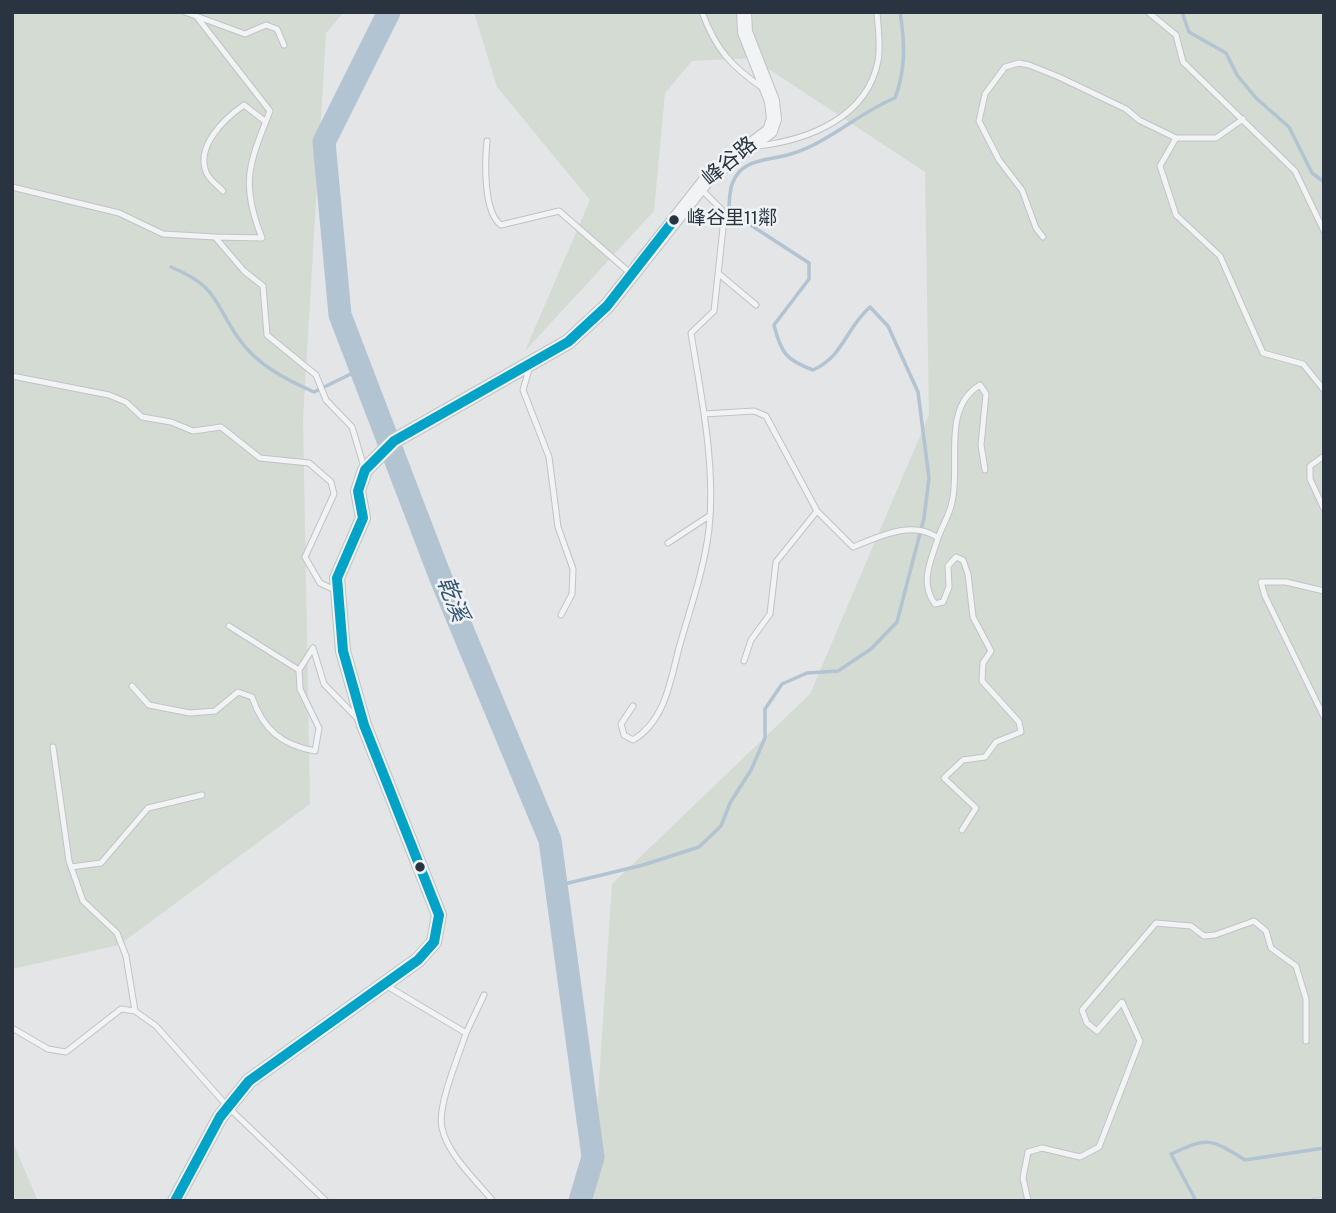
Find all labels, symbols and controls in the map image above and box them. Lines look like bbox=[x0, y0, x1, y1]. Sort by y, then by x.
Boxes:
street label: 峰谷路 bbox=[699, 133, 763, 193]
place label: 峰谷里11鄰 bbox=[687, 209, 777, 231]
marker: 峰谷里11鄰 bbox=[667, 213, 681, 227]
water label: 乾溪 bbox=[429, 574, 471, 626]
unlabelled marker bbox=[413, 860, 427, 874]

